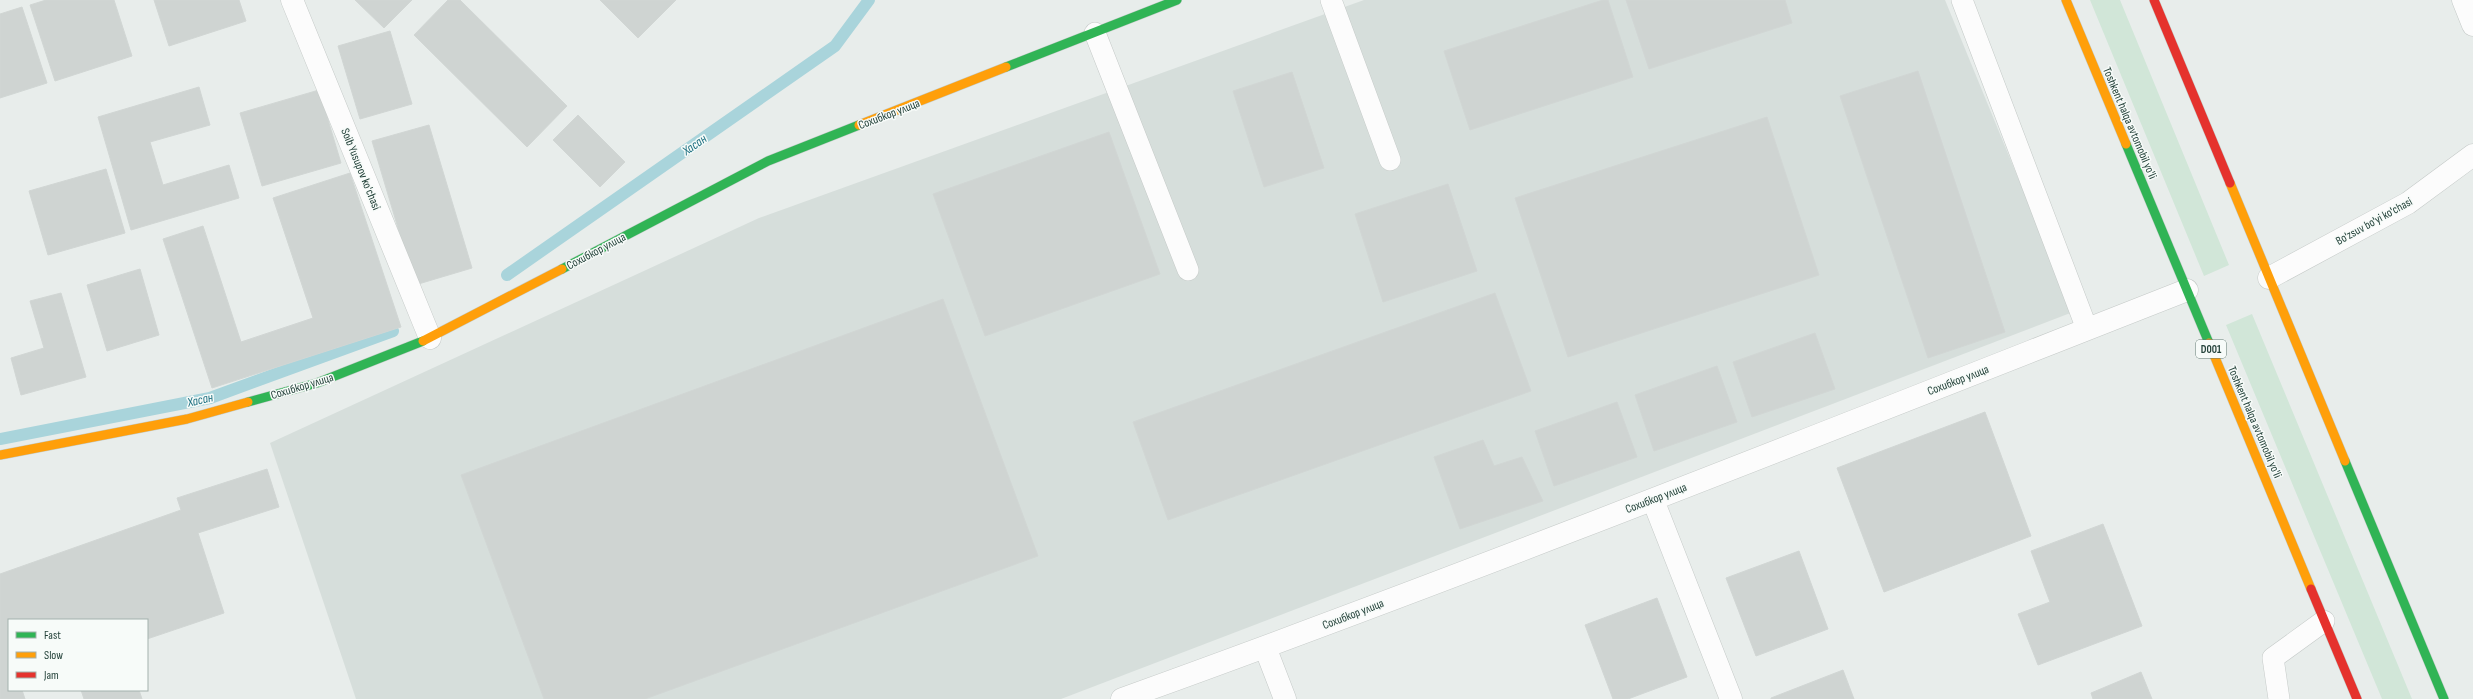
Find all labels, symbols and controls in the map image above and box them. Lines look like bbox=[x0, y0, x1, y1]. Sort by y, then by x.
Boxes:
street label: Toshkent halqa avtomobil yo'li bbox=[2099, 65, 2160, 181]
street label: Сохибкор улица bbox=[856, 96, 922, 133]
street label: Soib Yusupov ko'chasi bbox=[337, 126, 384, 212]
water label: Хасан bbox=[679, 130, 710, 159]
street label: Bo'zsuv bo'yi ko'chasi bbox=[2333, 194, 2415, 249]
street label: Сохибкор улица bbox=[564, 229, 629, 273]
road number: D001 bbox=[2196, 340, 2226, 358]
street label: Сохибкор улица bbox=[1925, 362, 1991, 399]
street label: Toshkent halqa avtomobil yo'li bbox=[2224, 364, 2285, 480]
street label: Сохибкор улица bbox=[269, 370, 336, 403]
water label: Хасан bbox=[185, 389, 215, 411]
street label: Сохибкор улица bbox=[1623, 480, 1689, 517]
street label: Сохибкор улица bbox=[1320, 596, 1386, 633]
legend bbox=[8, 619, 148, 691]
text: Fast bbox=[44, 628, 61, 643]
text: Slow bbox=[44, 648, 63, 663]
text: Jam bbox=[43, 668, 59, 683]

